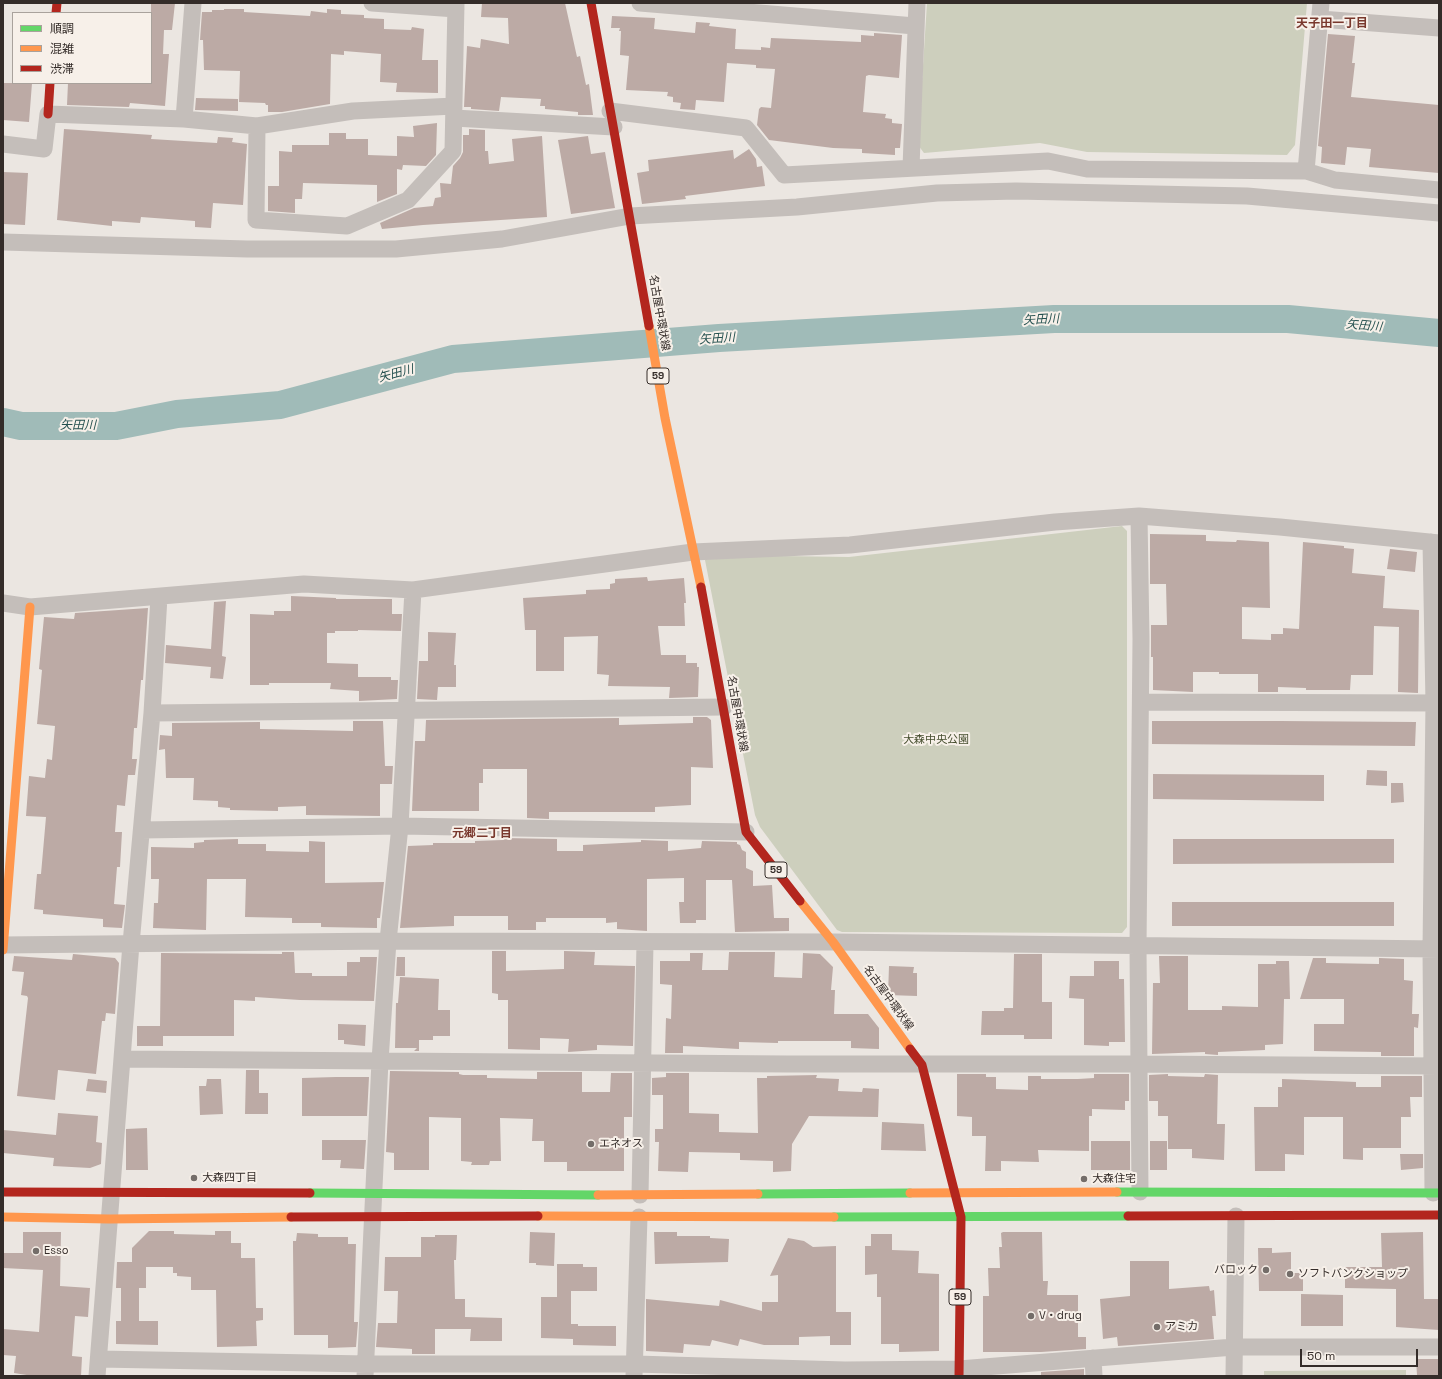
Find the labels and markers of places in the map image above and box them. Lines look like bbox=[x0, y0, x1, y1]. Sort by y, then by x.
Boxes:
place label: エネオス bbox=[599, 1137, 643, 1151]
marker: エネオス bbox=[586, 1139, 596, 1149]
place label: 大森四丁目 bbox=[202, 1171, 257, 1185]
place label: 大森住宅 bbox=[1092, 1172, 1136, 1186]
marker: 大森四丁目 bbox=[189, 1173, 199, 1183]
marker: 大森住宅 bbox=[1079, 1174, 1089, 1184]
place label: Esso bbox=[44, 1244, 69, 1258]
marker: Esso bbox=[31, 1246, 41, 1256]
place label: バロック bbox=[1214, 1263, 1258, 1277]
marker: バロック bbox=[1261, 1265, 1271, 1275]
place label: ソフトバンクショップ bbox=[1298, 1267, 1408, 1281]
marker: ソフトバンクショップ bbox=[1285, 1269, 1295, 1279]
place label: V・drug bbox=[1039, 1309, 1082, 1323]
marker: V・drug bbox=[1026, 1311, 1036, 1321]
place label: アミカ bbox=[1165, 1320, 1198, 1334]
marker: アミカ bbox=[1152, 1322, 1162, 1332]

